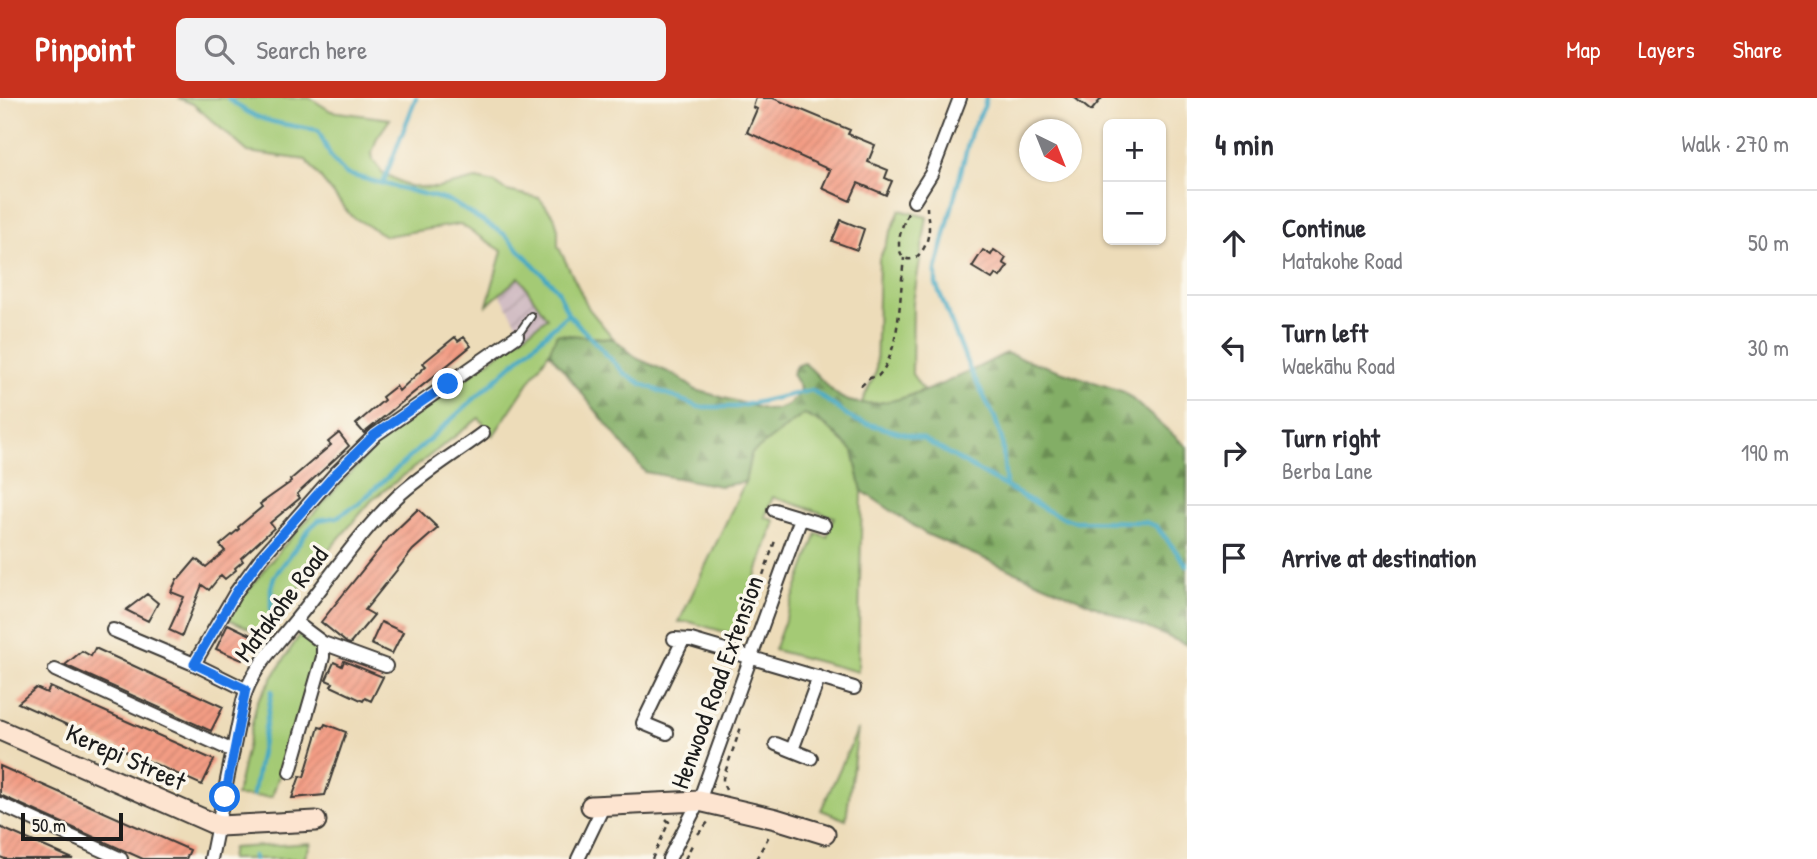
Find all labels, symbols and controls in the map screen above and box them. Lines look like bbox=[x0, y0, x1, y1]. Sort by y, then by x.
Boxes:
search box bbox=[176, 18, 666, 81]
text: Pinpoint bbox=[35, 27, 134, 71]
icon: search bbox=[200, 30, 238, 68]
text: Search here bbox=[256, 32, 367, 67]
text: Map bbox=[1566, 33, 1600, 65]
text: Layers bbox=[1638, 33, 1695, 65]
text: Share bbox=[1733, 33, 1782, 65]
north arrow bbox=[1019, 119, 1082, 182]
map controls bbox=[1103, 119, 1166, 245]
button: + bbox=[1103, 119, 1166, 182]
text: 4 min bbox=[1215, 124, 1274, 164]
text: Walk · 270 m bbox=[1682, 128, 1789, 159]
button: − bbox=[1103, 182, 1166, 245]
text: Continue bbox=[1282, 210, 1366, 245]
icon: ahead bbox=[1215, 224, 1253, 262]
text: 50 m bbox=[1748, 227, 1789, 258]
text: Matakohe Road bbox=[1282, 245, 1402, 276]
text: Turn left bbox=[1282, 315, 1368, 350]
icon: left bbox=[1215, 329, 1253, 367]
text: 30 m bbox=[1747, 332, 1789, 363]
text: Waekāhu Road bbox=[1282, 350, 1395, 381]
route end bbox=[432, 368, 463, 399]
text: Turn right bbox=[1282, 420, 1380, 455]
icon: right bbox=[1215, 434, 1253, 472]
text: 190 m bbox=[1741, 437, 1789, 468]
text: Berba Lane bbox=[1282, 455, 1373, 486]
street label: Matakohe Road bbox=[226, 539, 335, 669]
icon: arrive bbox=[1215, 539, 1253, 577]
text: Arrive at destination bbox=[1282, 540, 1477, 575]
street label: Henwood Road Extension bbox=[662, 570, 771, 793]
street label: Kerepi Street bbox=[61, 715, 193, 799]
route start bbox=[209, 781, 240, 812]
scale bar bbox=[21, 810, 122, 842]
text: 50 m bbox=[32, 812, 66, 838]

